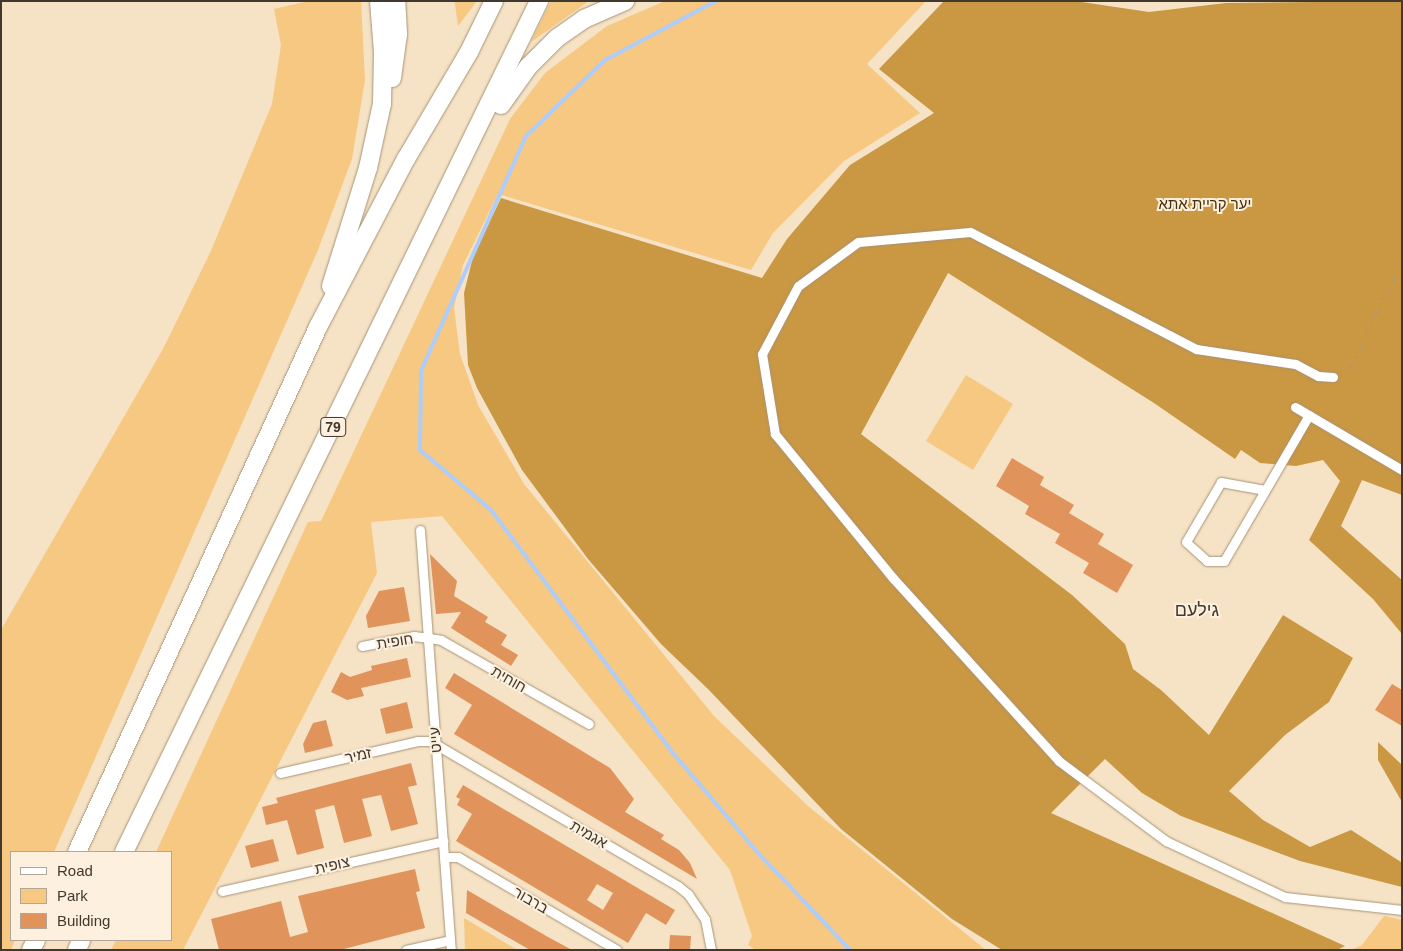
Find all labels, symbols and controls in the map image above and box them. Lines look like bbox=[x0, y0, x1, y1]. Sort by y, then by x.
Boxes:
park label: יער קריית אתא bbox=[1159, 195, 1251, 213]
road number: 79 bbox=[319, 416, 347, 438]
district label: גילעם bbox=[1175, 599, 1219, 621]
street label: חופית bbox=[375, 629, 415, 653]
street label: חוחית bbox=[488, 662, 530, 696]
street label: עייט bbox=[425, 726, 445, 754]
street label: זמיר bbox=[343, 743, 373, 767]
street label: אגמית bbox=[567, 816, 611, 852]
legend bbox=[10, 851, 172, 941]
street label: צופית bbox=[313, 852, 351, 878]
text: Road bbox=[57, 862, 93, 879]
street label: ברבור bbox=[510, 883, 552, 917]
text: Park bbox=[57, 887, 88, 904]
text: Building bbox=[57, 912, 110, 929]

